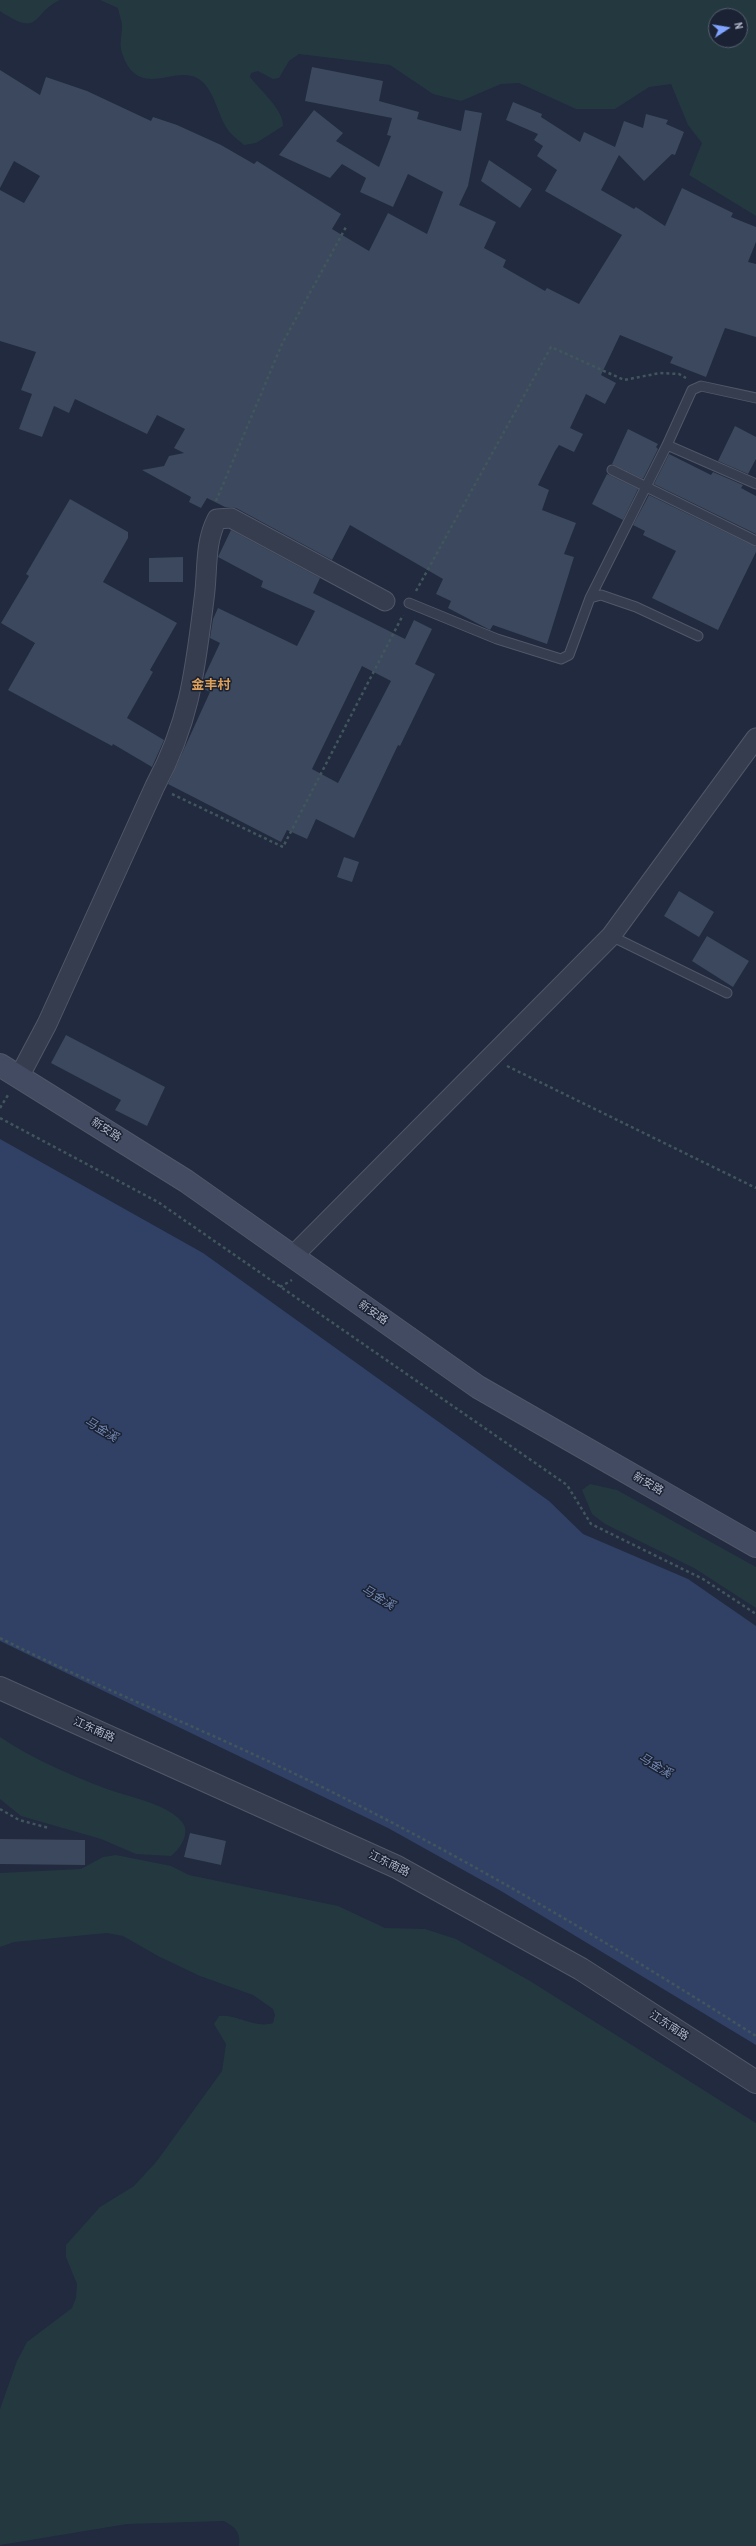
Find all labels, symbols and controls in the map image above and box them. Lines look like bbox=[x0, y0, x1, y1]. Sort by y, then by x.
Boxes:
north arrow bbox=[708, 8, 748, 48]
text: N bbox=[731, 21, 746, 30]
district label: 金丰村 bbox=[192, 678, 230, 694]
street label: 新安路 bbox=[89, 1115, 123, 1145]
street label: 新安路 bbox=[356, 1298, 390, 1328]
water label: 马金溪 bbox=[82, 1415, 120, 1445]
street label: 新安路 bbox=[630, 1470, 666, 1498]
water label: 马金溪 bbox=[359, 1583, 397, 1613]
street label: 江东南路 bbox=[71, 1715, 117, 1745]
water label: 马金溪 bbox=[636, 1751, 674, 1781]
street label: 江东南路 bbox=[366, 1848, 412, 1880]
street label: 江东南路 bbox=[647, 2008, 691, 2044]

